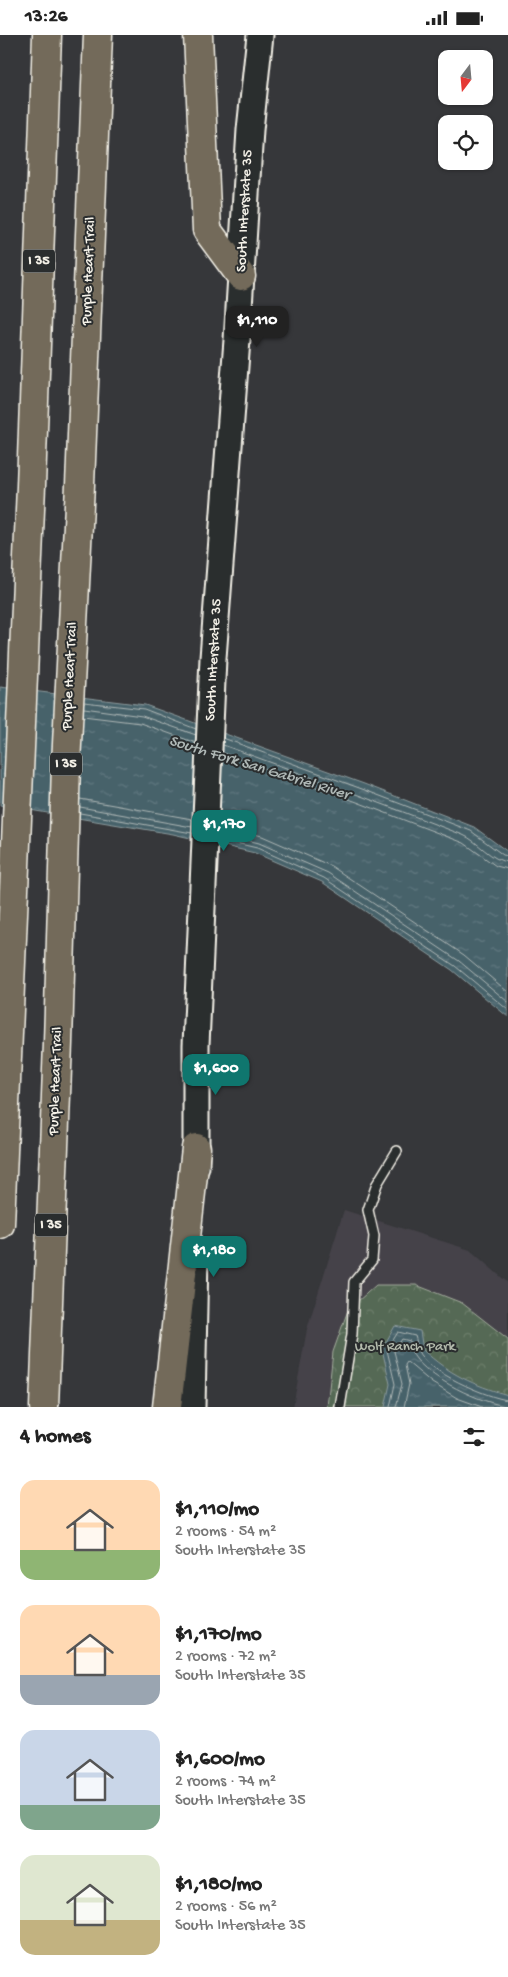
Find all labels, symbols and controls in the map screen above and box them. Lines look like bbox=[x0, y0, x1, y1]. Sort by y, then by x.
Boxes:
text: 13:26 bbox=[25, 6, 67, 29]
north arrow bbox=[438, 50, 492, 105]
map controls bbox=[438, 50, 493, 170]
button: locate bbox=[438, 115, 493, 170]
street label: South Interstate 35 bbox=[233, 149, 257, 273]
street label: Purple Heart Trail bbox=[78, 217, 100, 326]
road number: I 35 bbox=[23, 250, 55, 273]
pin: $1,110 bbox=[216, 305, 298, 348]
text: $1,110 bbox=[237, 312, 277, 331]
street label: South Interstate 35 bbox=[202, 598, 226, 722]
street label: Purple Heart Trail bbox=[58, 622, 82, 731]
water label: South Fork San Gabriel River bbox=[166, 732, 355, 807]
road number: I 35 bbox=[50, 753, 82, 776]
pin: $1,170 bbox=[183, 809, 265, 852]
text: $1,170 bbox=[203, 816, 245, 835]
street label: Purple Heart Trail bbox=[45, 1027, 67, 1136]
pin: $1,600 bbox=[175, 1053, 257, 1096]
text: $1,600 bbox=[194, 1060, 238, 1079]
road number: I 35 bbox=[35, 1213, 67, 1237]
pin: $1,180 bbox=[173, 1235, 255, 1278]
text: $1,180 bbox=[193, 1242, 235, 1261]
park label: Wolf Ranch Park bbox=[355, 1338, 457, 1356]
icon: filters bbox=[460, 1423, 488, 1451]
text: 4 homes bbox=[20, 1425, 91, 1450]
text: $1,110/mo bbox=[175, 1498, 259, 1523]
icon: home bbox=[60, 1500, 120, 1560]
text: 2 rooms · 54 m² bbox=[175, 1523, 276, 1542]
text: South Interstate 35 bbox=[175, 1542, 306, 1561]
text: $1,170/mo bbox=[175, 1623, 262, 1648]
icon: home bbox=[60, 1625, 120, 1685]
text: 2 rooms · 72 m² bbox=[175, 1648, 276, 1667]
text: South Interstate 35 bbox=[175, 1667, 306, 1686]
text: $1,600/mo bbox=[175, 1748, 265, 1773]
icon: home bbox=[60, 1750, 120, 1810]
text: 2 rooms · 74 m² bbox=[175, 1773, 276, 1792]
text: South Interstate 35 bbox=[175, 1792, 306, 1811]
text: $1,180/mo bbox=[175, 1873, 262, 1898]
icon: home bbox=[60, 1875, 120, 1935]
text: 2 rooms · 56 m² bbox=[175, 1898, 277, 1917]
text: South Interstate 35 bbox=[175, 1917, 306, 1936]

